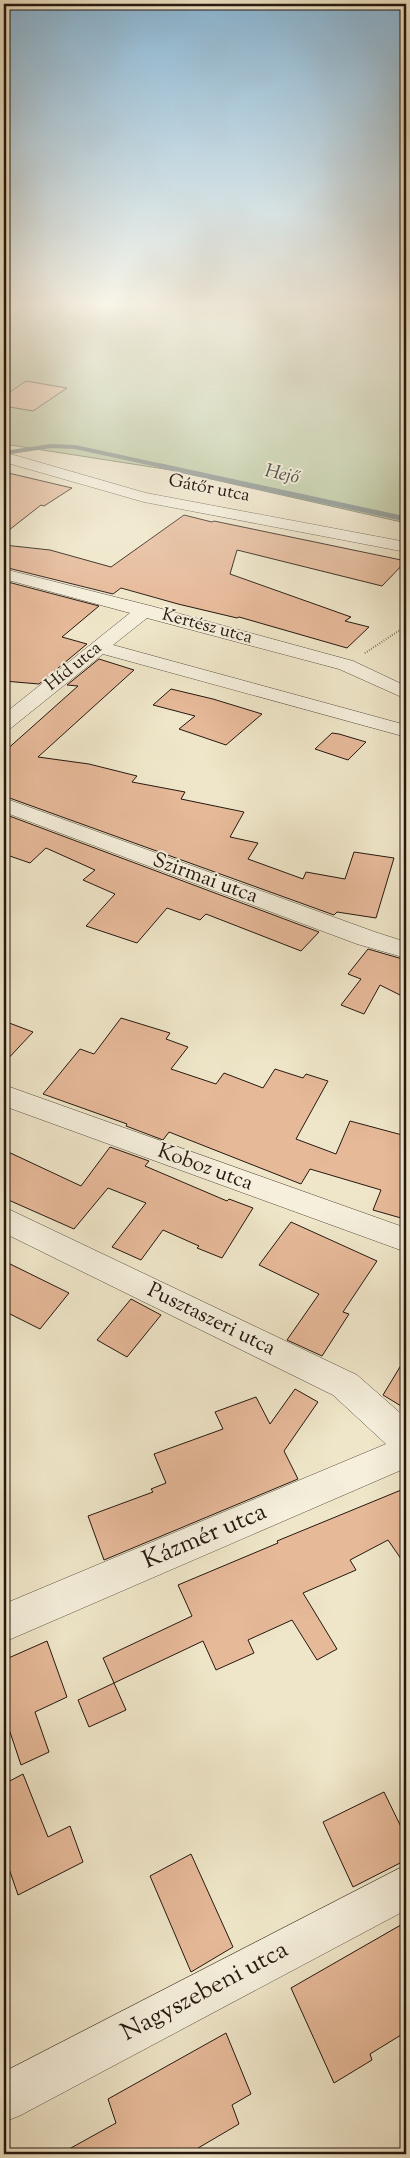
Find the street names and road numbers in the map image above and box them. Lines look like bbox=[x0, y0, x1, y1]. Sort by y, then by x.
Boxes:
street label: Gátőr utca bbox=[166, 468, 252, 510]
street label: Kertész utca bbox=[159, 602, 255, 652]
street label: Híd utca bbox=[40, 636, 108, 698]
street label: Szirmai utca bbox=[148, 846, 262, 912]
street label: Koboz utca bbox=[153, 1137, 257, 1199]
street label: Pusztaszeri utca bbox=[142, 1276, 281, 1364]
street label: Kázmér utca bbox=[137, 1495, 273, 1579]
street label: Nagyszebeni utca bbox=[115, 1933, 295, 2051]

